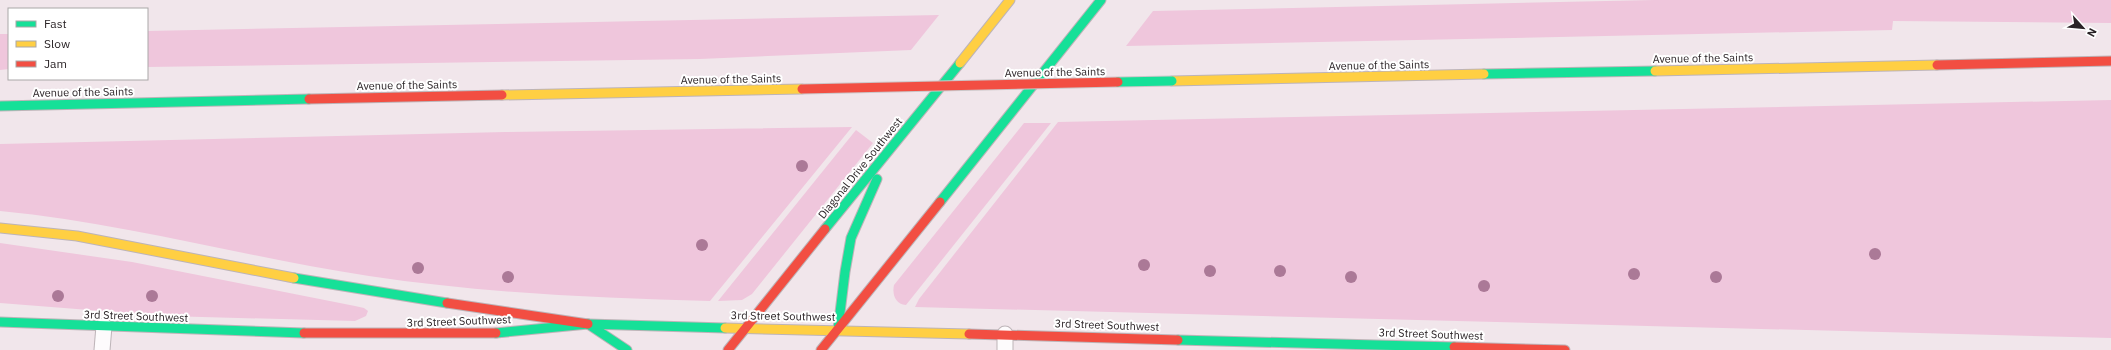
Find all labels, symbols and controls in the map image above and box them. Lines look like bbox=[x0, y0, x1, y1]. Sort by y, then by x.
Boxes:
legend bbox=[8, 8, 148, 80]
north arrow bbox=[2063, 8, 2103, 48]
text: Fast bbox=[44, 16, 67, 31]
text: N bbox=[2084, 26, 2100, 39]
text: Slow bbox=[44, 36, 70, 51]
street label: Avenue of the Saints bbox=[1652, 50, 1754, 66]
text: Jam bbox=[44, 56, 67, 71]
street label: Avenue of the Saints bbox=[1328, 57, 1430, 73]
street label: Avenue of the Saints bbox=[1004, 64, 1106, 80]
street label: Avenue of the Saints bbox=[680, 71, 782, 87]
street label: Avenue of the Saints bbox=[356, 77, 458, 93]
street label: Avenue of the Saints bbox=[32, 84, 134, 100]
street label: Diagonal Drive Southwest bbox=[815, 114, 905, 221]
street label: 3rd Street Southwest bbox=[83, 307, 189, 325]
street label: 3rd Street Southwest bbox=[731, 308, 836, 324]
street label: 3rd Street Southwest bbox=[406, 312, 512, 330]
street label: 3rd Street Southwest bbox=[1054, 316, 1160, 334]
street label: 3rd Street Southwest bbox=[1378, 325, 1484, 343]

